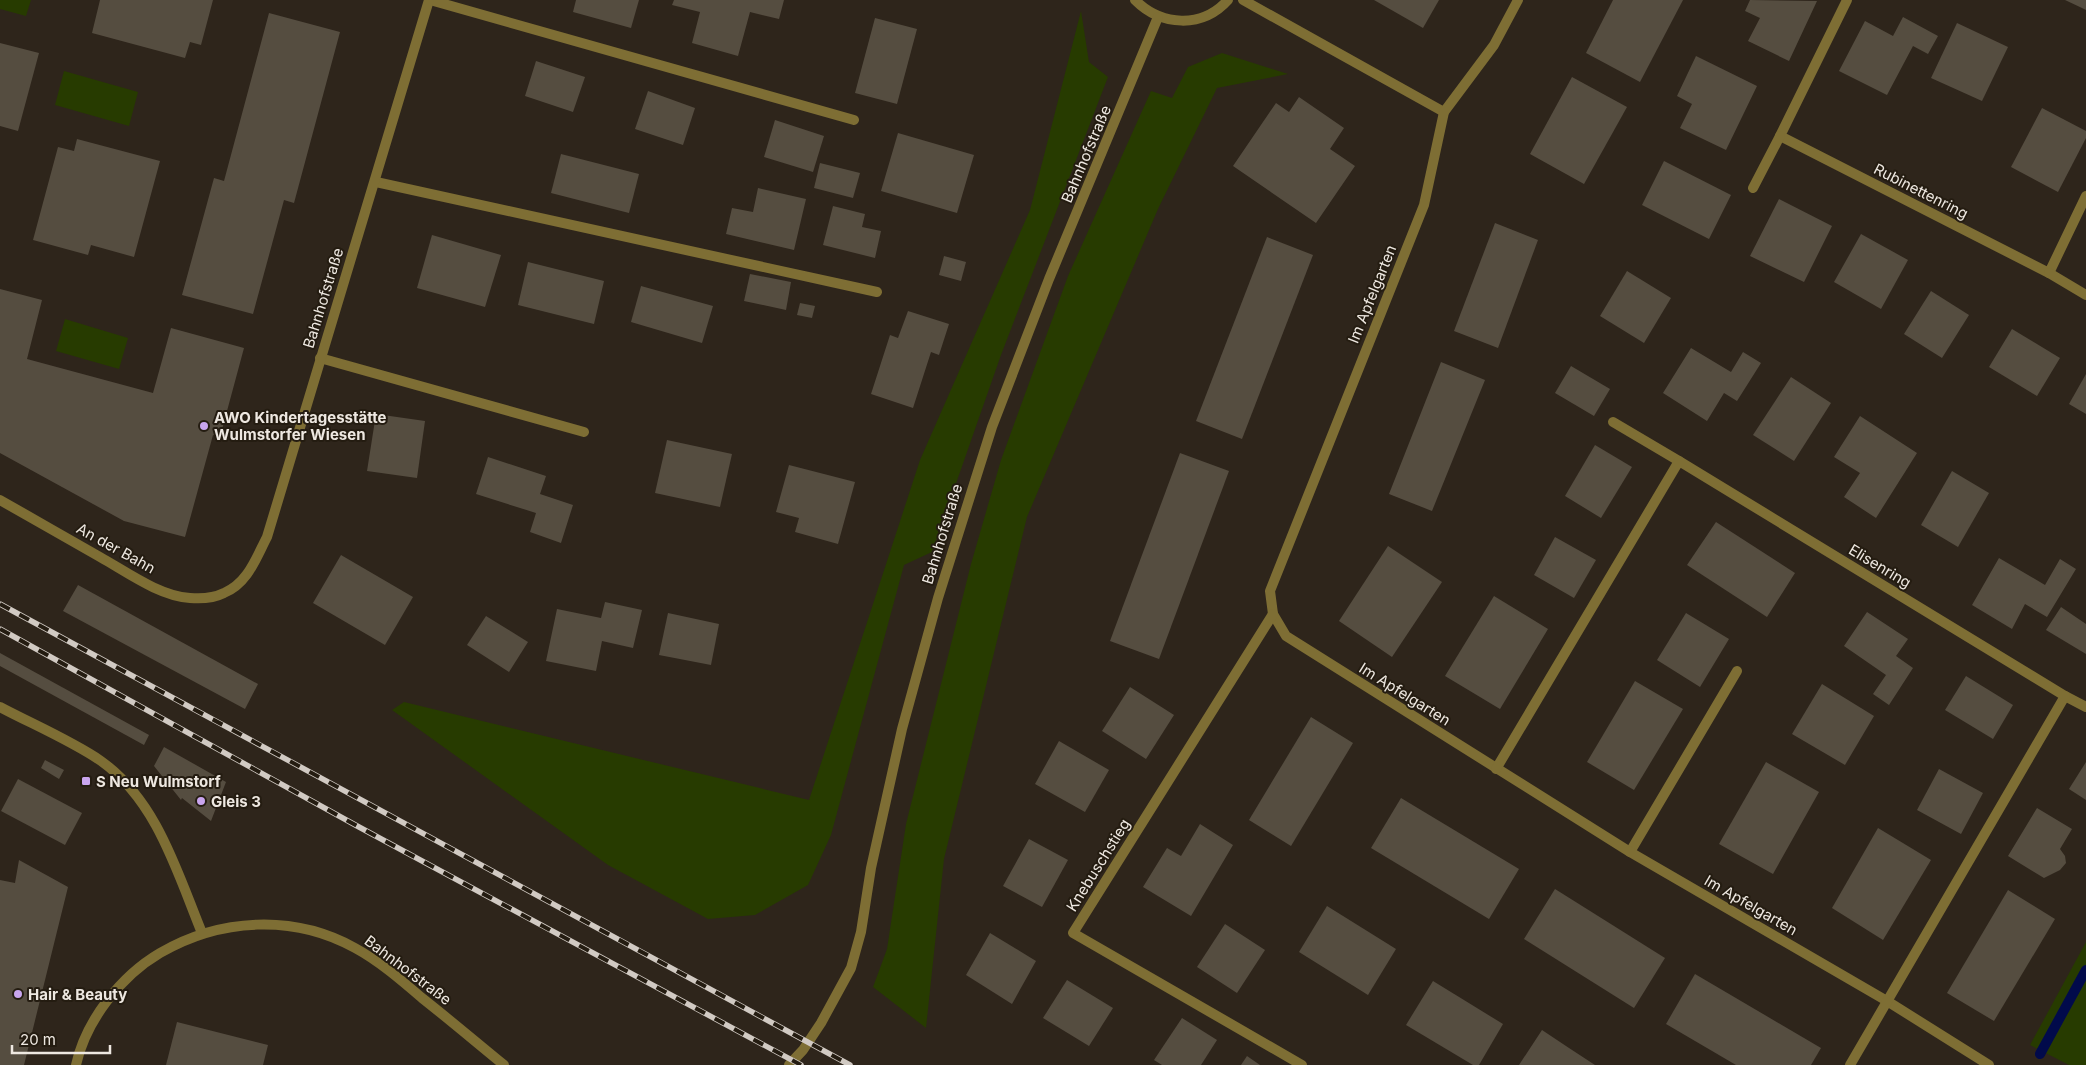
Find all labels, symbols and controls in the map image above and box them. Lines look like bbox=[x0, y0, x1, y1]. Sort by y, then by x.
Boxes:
street label: Bahnhofstraße bbox=[1057, 102, 1115, 206]
street label: Rubinettenring bbox=[1871, 159, 1971, 223]
street label: Im Apfelgarten bbox=[1344, 242, 1400, 346]
street label: Bahnhofstraße bbox=[299, 246, 347, 350]
place label: AWO Kindertagesstätte Wulmstorfer Wiesen bbox=[214, 408, 387, 444]
marker: AWO Kindertagesstätte Wulmstorfer Wiesen bbox=[198, 420, 210, 432]
street label: Bahnhofstraße bbox=[918, 482, 966, 586]
street label: An der Bahn bbox=[73, 519, 159, 577]
street label: Elisenring bbox=[1845, 540, 1915, 592]
street label: Im Apfelgarten bbox=[1356, 658, 1454, 730]
place label: S Neu Wulmstorf bbox=[96, 772, 221, 791]
marker: S Neu Wulmstorf bbox=[80, 775, 92, 787]
place label: Gleis 3 bbox=[211, 792, 261, 811]
marker: Gleis 3 bbox=[195, 795, 207, 807]
street label: Knebuschstieg bbox=[1062, 815, 1134, 915]
street label: Im Apfelgarten bbox=[1701, 871, 1801, 939]
street label: Bahnhofstraße bbox=[361, 931, 455, 1009]
place label: Hair & Beauty bbox=[28, 985, 127, 1004]
marker: Hair & Beauty bbox=[12, 988, 24, 1000]
scale bar bbox=[12, 1022, 110, 1054]
text: 20 m bbox=[20, 1030, 56, 1049]

